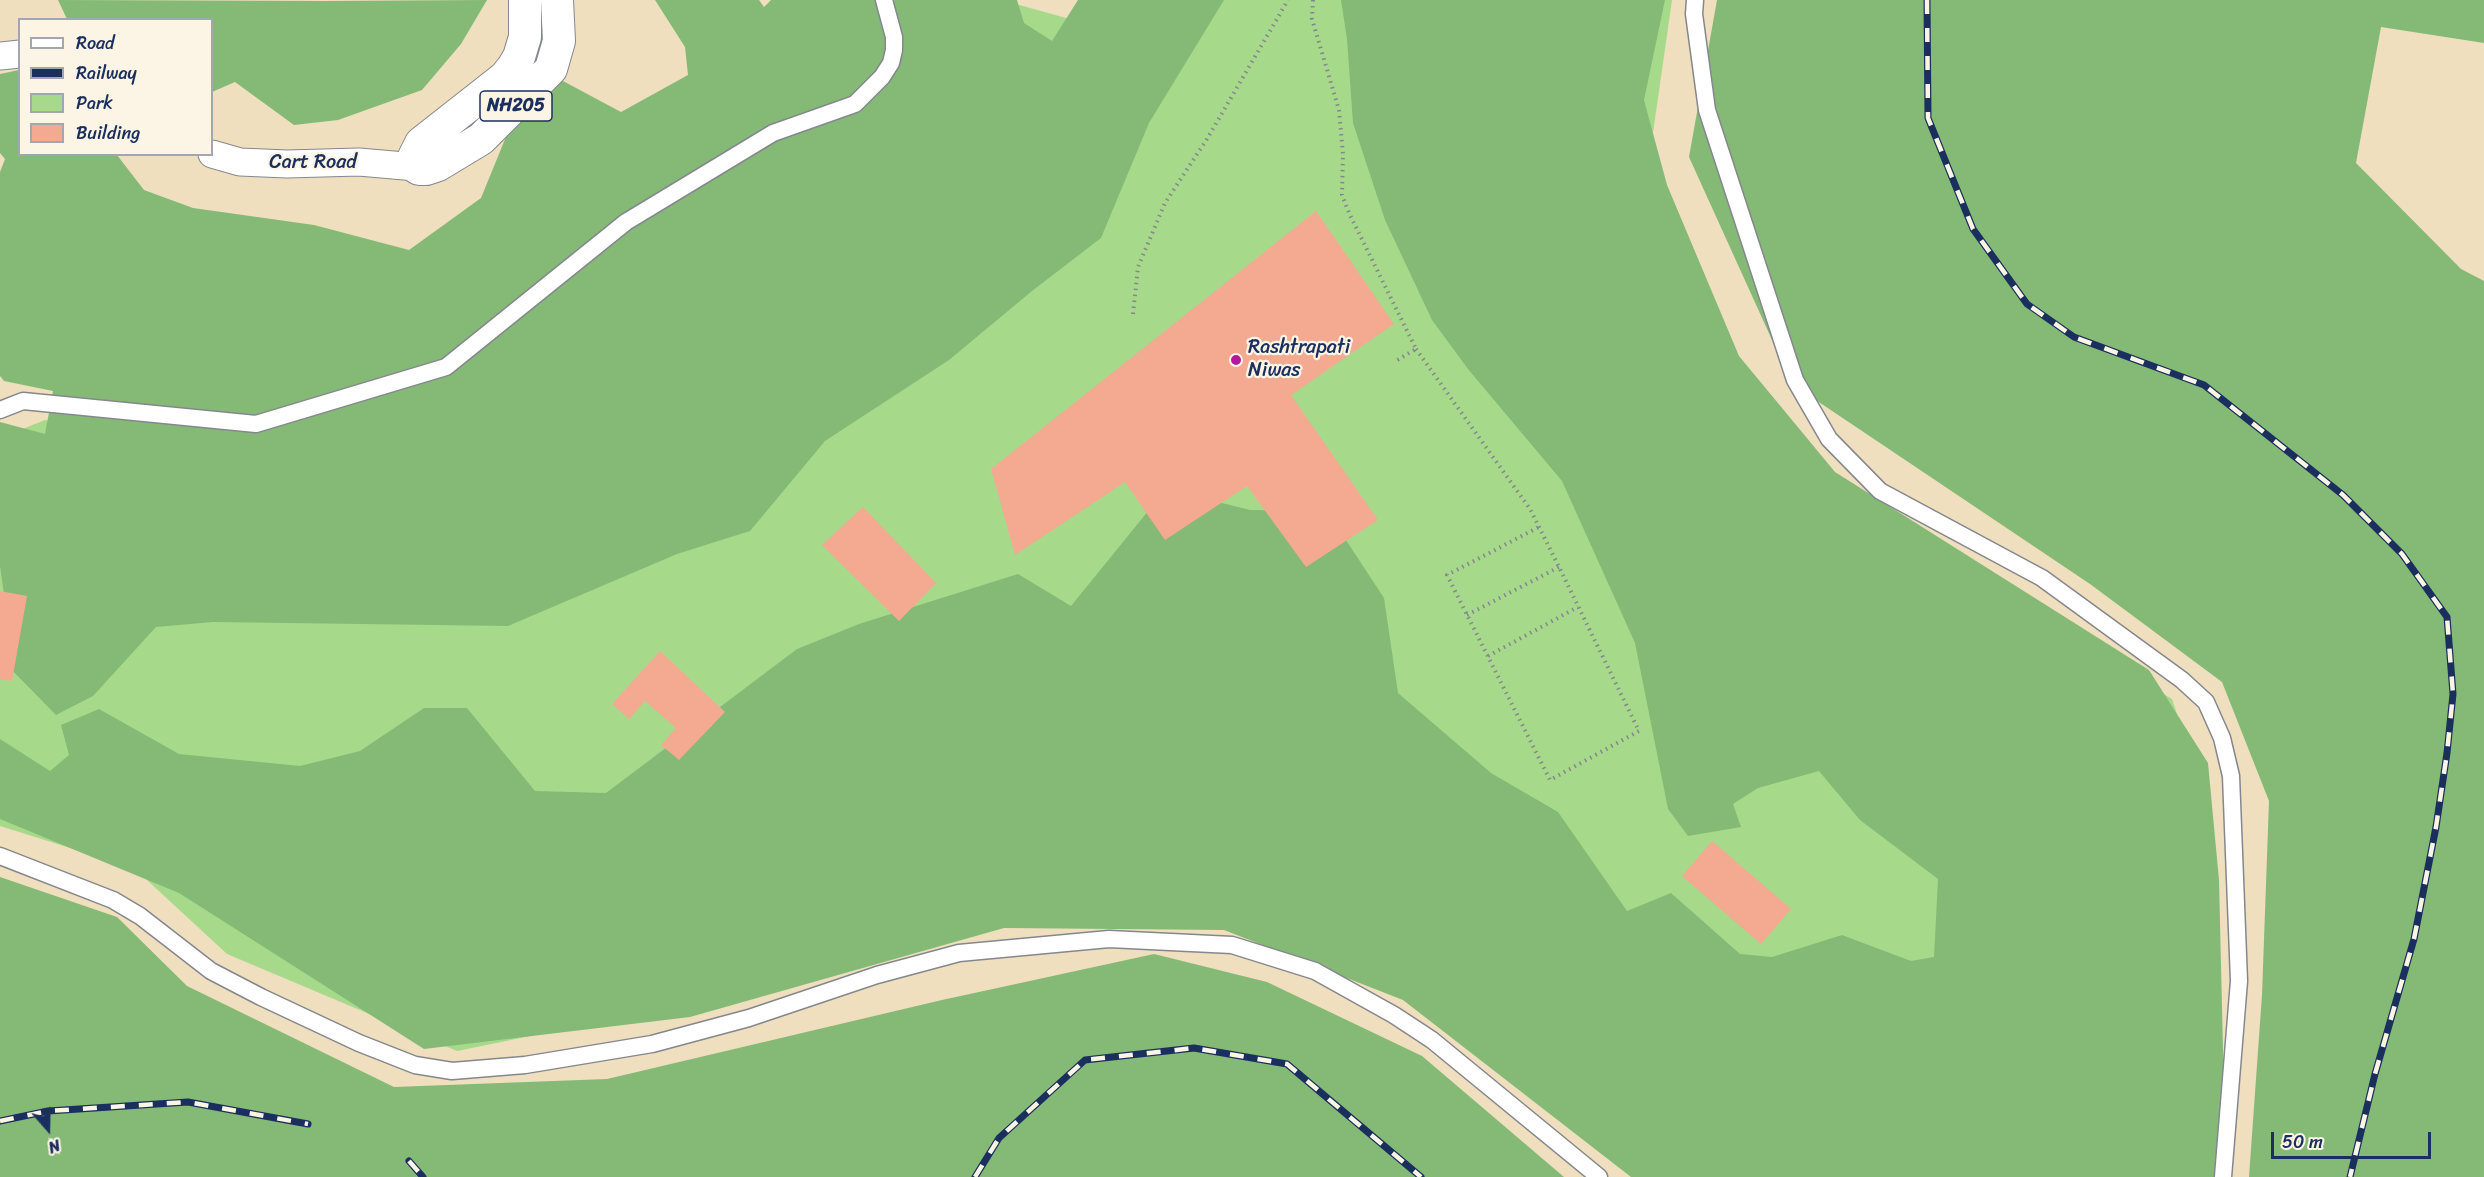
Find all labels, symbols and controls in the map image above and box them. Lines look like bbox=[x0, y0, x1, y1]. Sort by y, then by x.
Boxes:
legend bbox=[18, 18, 213, 156]
text: Road bbox=[76, 27, 115, 59]
text: Railway bbox=[76, 57, 137, 89]
text: Park bbox=[76, 87, 113, 119]
road number: NH205 bbox=[480, 91, 552, 121]
text: Building bbox=[76, 117, 140, 149]
street label: Cart Road bbox=[269, 151, 357, 175]
place label: Rashtrapati Niwas bbox=[1248, 336, 1350, 383]
marker: Rashtrapati Niwas bbox=[1229, 353, 1243, 367]
north arrow bbox=[18, 1099, 78, 1159]
scale bar bbox=[2274, 1120, 2434, 1158]
text: 50 m bbox=[2282, 1126, 2323, 1158]
text: N bbox=[44, 1131, 64, 1162]

